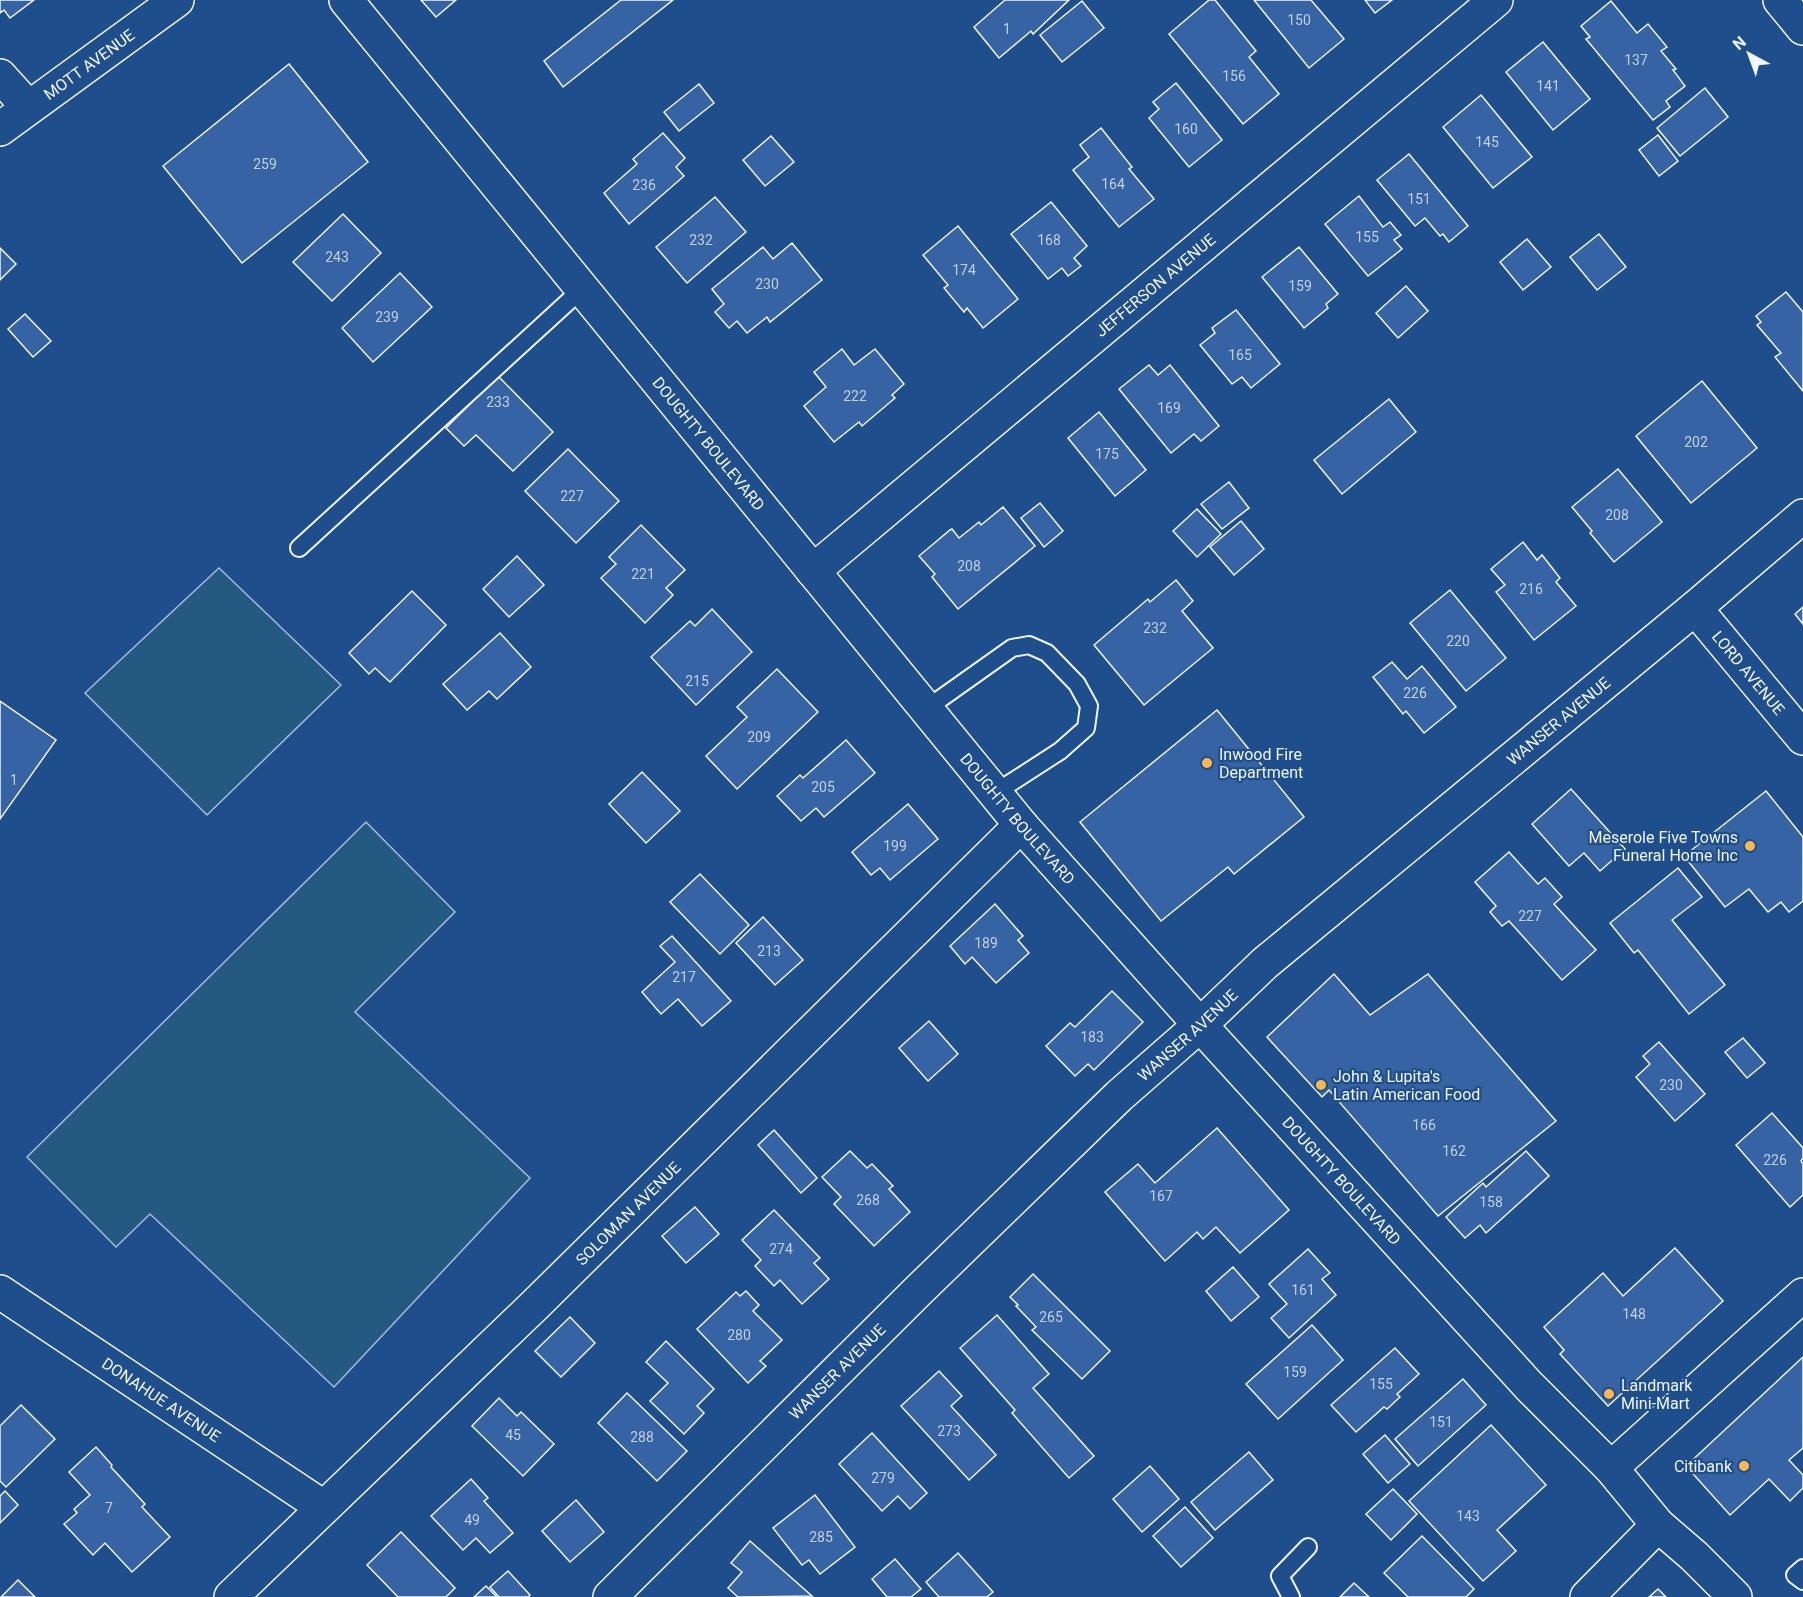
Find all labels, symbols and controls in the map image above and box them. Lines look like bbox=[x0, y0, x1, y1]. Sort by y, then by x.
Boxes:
house number: 150 bbox=[1287, 12, 1311, 28]
house number: 1 bbox=[1003, 21, 1011, 37]
north arrow bbox=[1719, 24, 1779, 84]
street label: MOTT AVENUE bbox=[40, 25, 138, 104]
text: N bbox=[1729, 32, 1750, 54]
house number: 137 bbox=[1624, 52, 1648, 68]
house number: 156 bbox=[1222, 68, 1246, 84]
house number: 141 bbox=[1536, 78, 1560, 94]
house number: 160 bbox=[1174, 121, 1198, 137]
house number: 145 bbox=[1475, 134, 1499, 150]
house number: 259 bbox=[253, 156, 277, 172]
house number: 164 bbox=[1101, 176, 1125, 192]
house number: 236 bbox=[632, 177, 656, 193]
house number: 151 bbox=[1407, 191, 1431, 207]
house number: 155 bbox=[1355, 229, 1379, 245]
street label: JEFFERSON AVENUE bbox=[1092, 230, 1219, 341]
house number: 232 bbox=[689, 232, 713, 248]
house number: 168 bbox=[1037, 232, 1061, 248]
house number: 243 bbox=[325, 249, 349, 265]
house number: 174 bbox=[952, 262, 976, 278]
house number: 230 bbox=[755, 276, 779, 292]
house number: 159 bbox=[1288, 278, 1312, 294]
house number: 239 bbox=[375, 309, 399, 325]
house number: 165 bbox=[1228, 347, 1252, 363]
street label: DOUGHTY BOULEVARD bbox=[648, 373, 769, 514]
house number: 222 bbox=[843, 388, 867, 404]
house number: 233 bbox=[486, 394, 510, 410]
house number: 169 bbox=[1157, 400, 1181, 416]
house number: 202 bbox=[1684, 434, 1708, 450]
house number: 175 bbox=[1095, 446, 1119, 462]
house number: 227 bbox=[560, 488, 584, 504]
house number: 208 bbox=[1605, 507, 1629, 523]
house number: 208 bbox=[957, 558, 981, 574]
house number: 221 bbox=[631, 566, 655, 582]
house number: 216 bbox=[1519, 581, 1543, 597]
house number: 232 bbox=[1143, 620, 1167, 636]
street label: LORD AVENUE bbox=[1708, 627, 1789, 719]
house number: 220 bbox=[1446, 633, 1470, 649]
house number: 215 bbox=[685, 673, 709, 689]
street label: WANSER AVENUE bbox=[1503, 673, 1614, 769]
house number: 226 bbox=[1403, 685, 1427, 701]
house number: 209 bbox=[747, 729, 771, 745]
place label: Inwood Fire Department bbox=[1219, 745, 1303, 782]
street label: DOUGHTY BOULEVARD bbox=[956, 749, 1079, 889]
marker: Inwood Fire Department bbox=[1200, 756, 1214, 770]
house number: 1 bbox=[10, 772, 18, 788]
house number: 205 bbox=[811, 779, 835, 795]
place label: Meserole Five Towns Funeral Home Inc bbox=[1589, 828, 1738, 865]
house number: 199 bbox=[883, 838, 907, 854]
marker: Meserole Five Towns Funeral Home Inc bbox=[1743, 839, 1757, 853]
house number: 227 bbox=[1518, 908, 1542, 924]
house number: 189 bbox=[974, 935, 998, 951]
house number: 213 bbox=[757, 943, 781, 959]
house number: 217 bbox=[672, 969, 696, 985]
street label: WANSER AVENUE bbox=[1134, 985, 1242, 1085]
house number: 183 bbox=[1080, 1029, 1104, 1045]
place label: John & Lupita's Latin American Food bbox=[1333, 1067, 1480, 1104]
house number: 230 bbox=[1659, 1077, 1683, 1093]
marker: John & Lupita's Latin American Food bbox=[1314, 1078, 1328, 1092]
street label: DOUGHTY BOULEVARD bbox=[1278, 1113, 1405, 1249]
house number: 166 bbox=[1412, 1117, 1436, 1133]
house number: 162 bbox=[1442, 1143, 1466, 1159]
house number: 226 bbox=[1763, 1152, 1787, 1168]
street label: SOLOMAN AVENUE bbox=[572, 1158, 684, 1269]
house number: 167 bbox=[1149, 1188, 1173, 1204]
house number: 268 bbox=[856, 1192, 880, 1208]
house number: 158 bbox=[1479, 1194, 1503, 1210]
house number: 274 bbox=[769, 1241, 793, 1257]
house number: 161 bbox=[1291, 1282, 1315, 1298]
house number: 148 bbox=[1622, 1306, 1646, 1322]
house number: 265 bbox=[1039, 1309, 1063, 1325]
street label: WANSER AVENUE bbox=[785, 1320, 889, 1424]
house number: 280 bbox=[727, 1327, 751, 1343]
street label: DONAHUE AVENUE bbox=[98, 1354, 224, 1446]
house number: 159 bbox=[1283, 1364, 1307, 1380]
house number: 155 bbox=[1369, 1376, 1393, 1392]
place label: Landmark Mini-Mart bbox=[1621, 1376, 1693, 1413]
marker: Landmark Mini-Mart bbox=[1602, 1387, 1616, 1401]
house number: 151 bbox=[1429, 1414, 1453, 1430]
house number: 273 bbox=[937, 1423, 961, 1439]
house number: 45 bbox=[505, 1427, 521, 1443]
house number: 288 bbox=[630, 1429, 654, 1445]
place label: Citibank bbox=[1674, 1457, 1733, 1476]
marker: Citibank bbox=[1737, 1459, 1751, 1473]
house number: 279 bbox=[871, 1470, 895, 1486]
house number: 7 bbox=[105, 1500, 113, 1516]
house number: 143 bbox=[1456, 1508, 1480, 1524]
house number: 49 bbox=[464, 1512, 480, 1528]
house number: 285 bbox=[809, 1529, 833, 1545]

